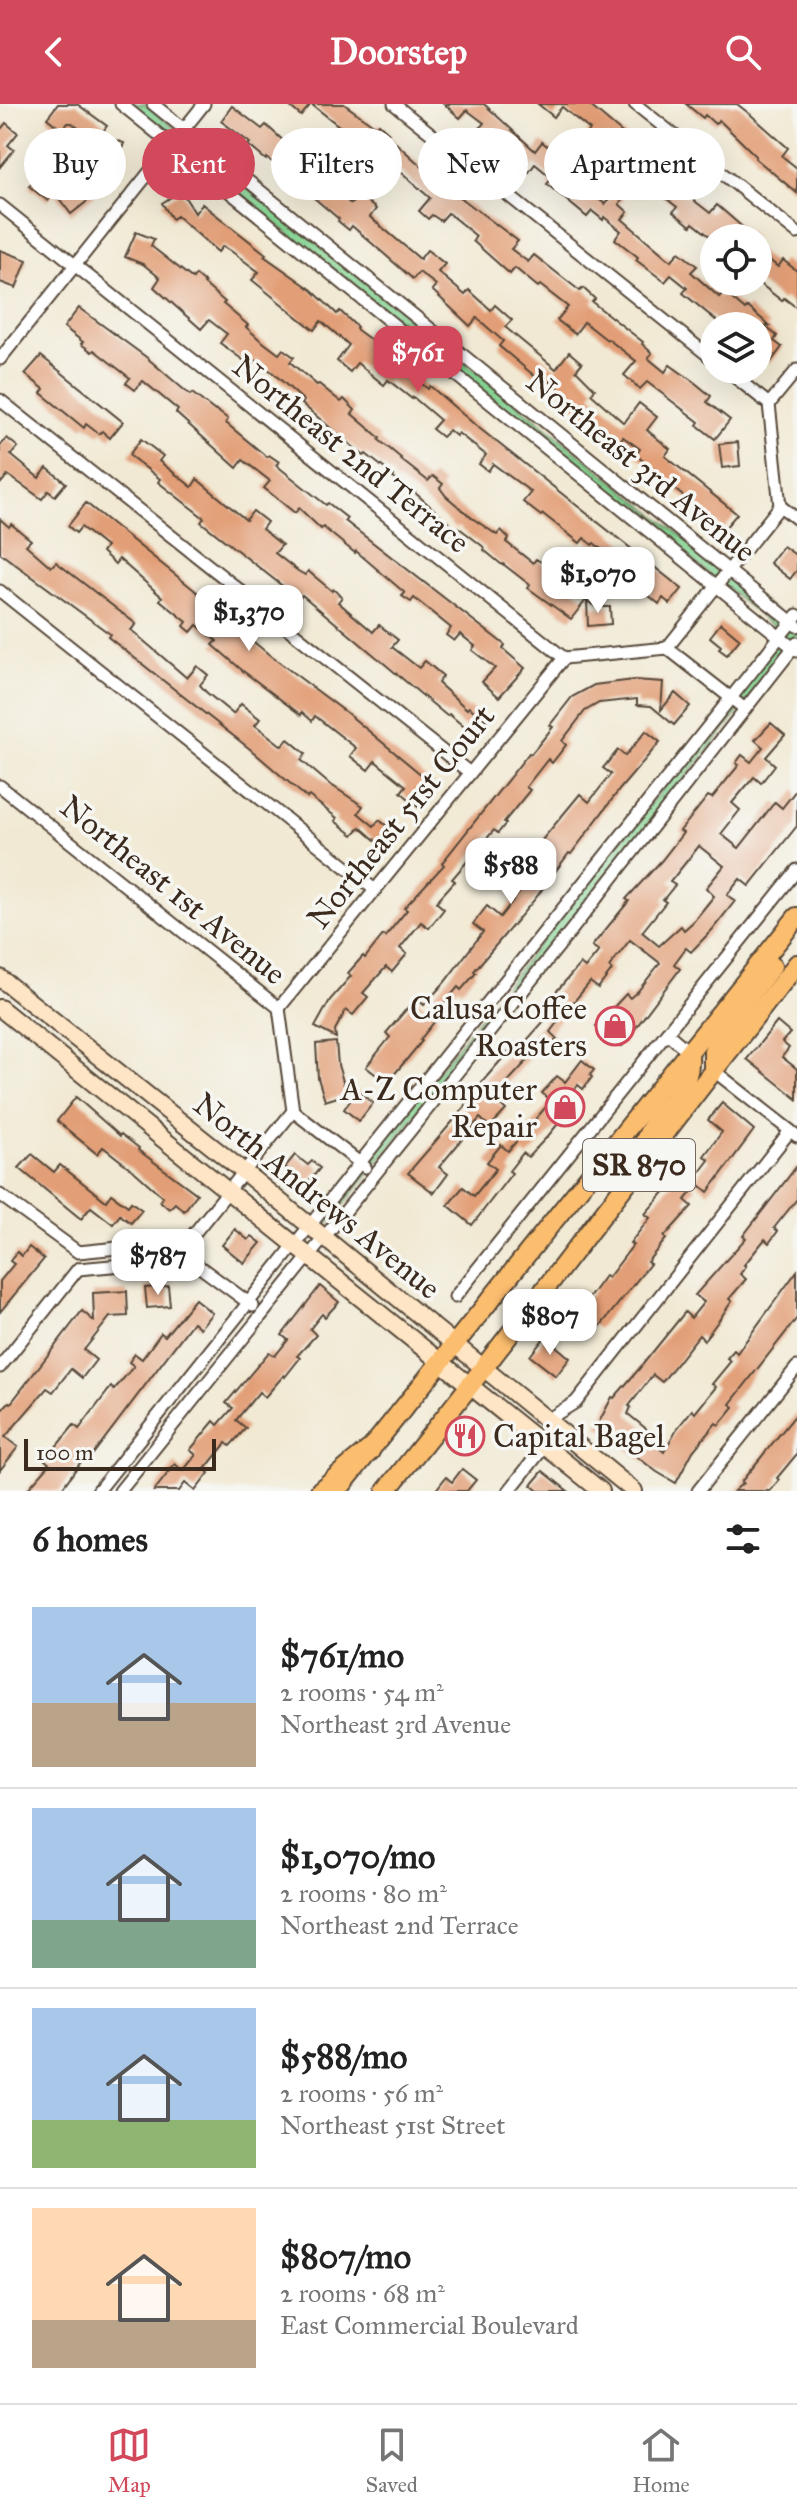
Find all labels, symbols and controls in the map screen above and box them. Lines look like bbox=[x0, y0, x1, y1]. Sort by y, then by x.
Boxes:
icon: back bbox=[32, 30, 76, 74]
text: Doorstep bbox=[330, 30, 467, 74]
icon: search bbox=[721, 30, 765, 74]
chip: Buy bbox=[24, 128, 126, 200]
chip: Rent bbox=[142, 128, 255, 200]
chip: Filters bbox=[271, 128, 402, 200]
chip: New bbox=[418, 128, 528, 200]
chip: Apartment bbox=[544, 128, 725, 200]
map controls bbox=[700, 224, 772, 384]
button: locate bbox=[700, 224, 772, 296]
button: layers bbox=[700, 312, 772, 384]
pin: $761 bbox=[371, 326, 465, 394]
text: $761 bbox=[392, 336, 444, 368]
street label: Northeast 2nd Terrace bbox=[225, 346, 477, 562]
street label: Northeast 3rd Avenue bbox=[518, 361, 764, 571]
pin: $1,070 bbox=[533, 547, 663, 615]
text: $1,070 bbox=[560, 557, 636, 589]
pin: $1,370 bbox=[184, 585, 314, 653]
text: $1,370 bbox=[213, 595, 285, 627]
street label: Northeast 51st Court bbox=[299, 697, 503, 937]
street label: Northeast 1st Avenue bbox=[52, 787, 294, 993]
pin: $588 bbox=[464, 838, 558, 906]
text: $588 bbox=[483, 848, 539, 880]
place label: Calusa Coffee Roasters bbox=[410, 989, 587, 1065]
shop icon: Calusa Coffee Roasters bbox=[594, 1005, 636, 1047]
place label: A-Z Computer Repair bbox=[339, 1070, 537, 1146]
street label: North Andrews Avenue bbox=[186, 1084, 448, 1308]
shop icon: A-Z Computer Repair bbox=[544, 1086, 586, 1128]
road number: SR 870 bbox=[583, 1139, 695, 1191]
pin: $787 bbox=[111, 1229, 205, 1297]
text: $787 bbox=[129, 1239, 187, 1271]
pin: $807 bbox=[503, 1289, 597, 1357]
text: $807 bbox=[521, 1299, 579, 1331]
restaurant icon: Capital Bagel bbox=[444, 1415, 486, 1457]
place label: Capital Bagel bbox=[493, 1417, 665, 1456]
scale bar bbox=[24, 1435, 216, 1471]
text: 100 m bbox=[36, 1439, 93, 1466]
icon: filters bbox=[721, 1517, 765, 1561]
text: 6 homes bbox=[32, 1519, 148, 1560]
text: $761/mo bbox=[280, 1635, 404, 1676]
icon: home bbox=[96, 1639, 192, 1735]
text: 2 rooms · 54 m² bbox=[280, 1676, 444, 1708]
text: Northeast 3rd Avenue bbox=[280, 1708, 511, 1740]
text: $1,070/mo bbox=[280, 1836, 435, 1877]
icon: home bbox=[96, 1840, 192, 1936]
text: 2 rooms · 80 m² bbox=[280, 1877, 447, 1909]
text: Northeast 2nd Terrace bbox=[280, 1909, 519, 1941]
text: $588/mo bbox=[280, 2036, 407, 2077]
icon: home bbox=[96, 2040, 192, 2136]
text: 2 rooms · 56 m² bbox=[280, 2077, 443, 2109]
text: Northeast 51st Street bbox=[280, 2109, 505, 2141]
text: $807/mo bbox=[280, 2236, 411, 2277]
icon: home bbox=[96, 2240, 192, 2336]
text: 2 rooms · 68 m² bbox=[280, 2277, 445, 2309]
text: East Commercial Boulevard bbox=[280, 2309, 579, 2341]
tab: Map bbox=[107, 2423, 151, 2498]
tab: Saved bbox=[366, 2423, 418, 2498]
tab: Home bbox=[632, 2423, 690, 2498]

